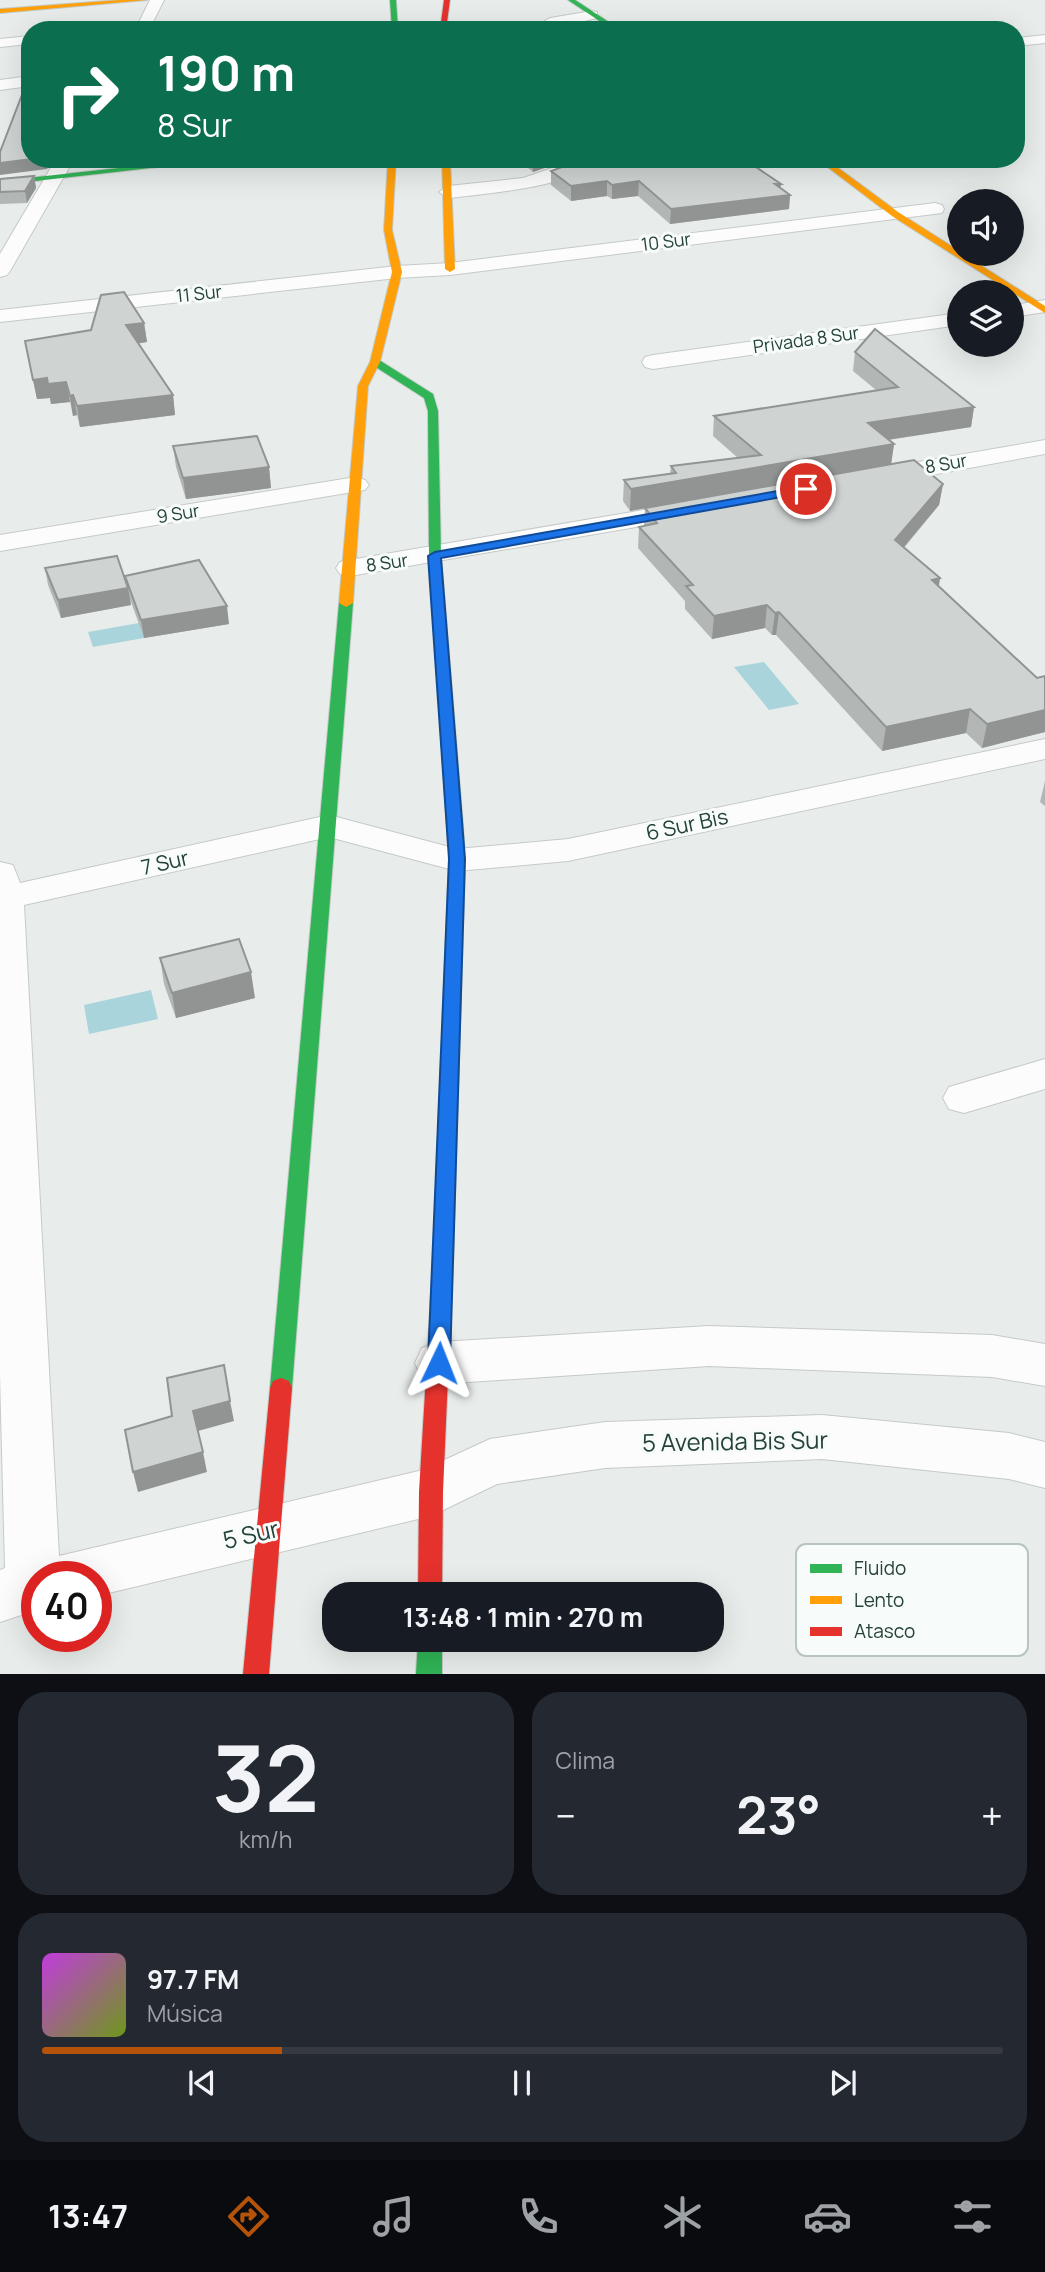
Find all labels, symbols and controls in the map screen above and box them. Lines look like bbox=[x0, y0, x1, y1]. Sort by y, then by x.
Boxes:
text: 190 m bbox=[157, 39, 295, 106]
icon: right bbox=[42, 49, 133, 140]
text: 8 Sur bbox=[157, 103, 232, 147]
map controls bbox=[947, 189, 1024, 357]
button: sound bbox=[947, 189, 1024, 266]
street label: 10 Sur bbox=[640, 226, 693, 256]
street label: 11 Sur bbox=[175, 279, 223, 307]
button: layers bbox=[947, 280, 1024, 357]
street label: Privada 8 Sur bbox=[751, 320, 861, 358]
street label: 8 Sur bbox=[923, 447, 969, 479]
pin bbox=[776, 459, 836, 519]
icon: arrive bbox=[787, 470, 825, 508]
street label: 9 Sur bbox=[155, 498, 201, 528]
street label: 8 Sur bbox=[364, 547, 410, 577]
street label: 6 Sur Bis bbox=[643, 802, 730, 846]
street label: 7 Sur bbox=[138, 843, 192, 881]
position arrow bbox=[402, 1326, 476, 1400]
street label: 5 Avenida Bis Sur bbox=[642, 1422, 829, 1459]
street label: 5 Sur bbox=[219, 1511, 282, 1556]
legend bbox=[796, 1544, 1028, 1656]
text: Fluido bbox=[854, 1555, 906, 1581]
speed limit sign: 40 bbox=[21, 1561, 112, 1652]
text: Lento bbox=[854, 1587, 904, 1613]
text: 13:48 · 1 min · 270 m bbox=[403, 1599, 643, 1635]
text: Atasco bbox=[854, 1618, 915, 1644]
text: 32 bbox=[212, 1715, 319, 1839]
text: Clima bbox=[556, 1744, 615, 1776]
text: 23° bbox=[736, 1779, 821, 1850]
text: − bbox=[556, 1789, 576, 1841]
text: + bbox=[981, 1789, 1003, 1841]
text: km/h bbox=[239, 1823, 293, 1855]
text: 97.7 FM bbox=[147, 1961, 239, 1997]
text: Música bbox=[147, 1997, 223, 2029]
icon: previous bbox=[183, 2064, 221, 2102]
icon: pause bbox=[503, 2064, 541, 2102]
icon: next bbox=[824, 2064, 862, 2102]
icon: directions bbox=[224, 2192, 273, 2241]
icon: music bbox=[369, 2192, 418, 2241]
icon: phone bbox=[514, 2192, 563, 2241]
icon: climate bbox=[658, 2192, 707, 2241]
icon: car bbox=[803, 2192, 852, 2241]
icon: filters bbox=[948, 2192, 997, 2241]
text: 13:47 bbox=[48, 2194, 128, 2238]

